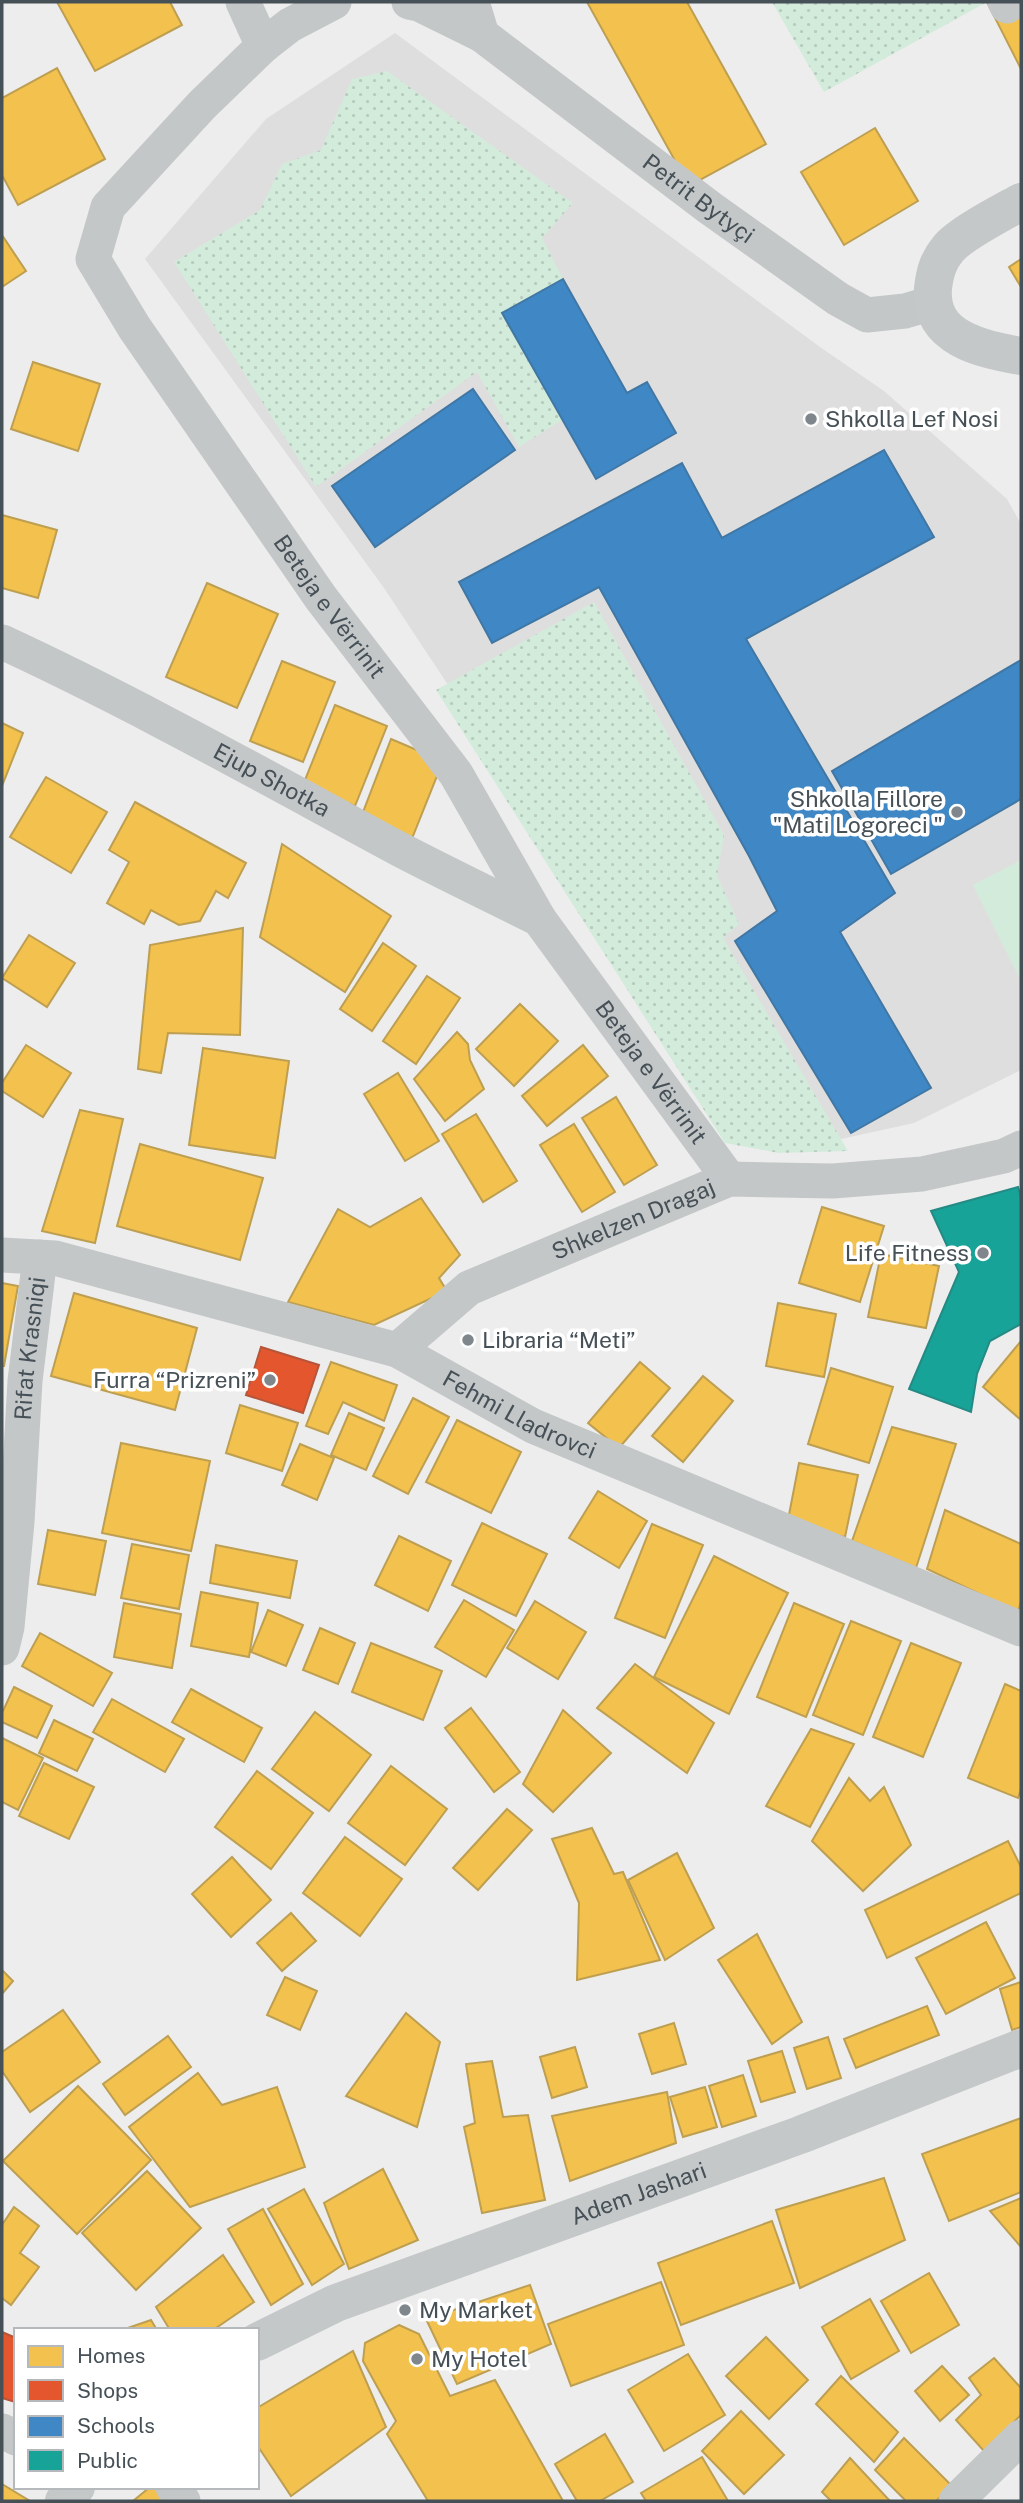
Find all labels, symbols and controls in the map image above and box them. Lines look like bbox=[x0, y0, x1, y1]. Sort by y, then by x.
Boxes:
street label: Petrit Bytyçi bbox=[638, 148, 760, 248]
place label: Shkolla Lef Nosi bbox=[825, 405, 998, 432]
marker: Shkolla Lef Nosi bbox=[803, 411, 819, 427]
street label: Beteja e Vërrinit bbox=[268, 529, 391, 683]
street label: Ejup Shotka bbox=[209, 737, 335, 822]
place label: Shkolla Fillore "Mati Logoreci " bbox=[773, 785, 943, 838]
marker: Shkolla Fillore "Mati Logoreci " bbox=[949, 804, 965, 820]
street label: Beteja e Vërrinit bbox=[590, 995, 713, 1149]
street label: Shkelzen Dragaj bbox=[547, 1173, 718, 1265]
place label: Life Fitness bbox=[845, 1239, 969, 1266]
marker: Life Fitness bbox=[975, 1245, 991, 1261]
street label: Rifat Krasniqi bbox=[9, 1275, 50, 1421]
place label: Libraria “Meti” bbox=[482, 1326, 636, 1353]
marker: Libraria “Meti” bbox=[460, 1332, 476, 1348]
street label: Fehmi Lladrovci bbox=[438, 1364, 600, 1464]
place label: Furra “Prizreni” bbox=[93, 1366, 256, 1393]
marker: Furra “Prizreni” bbox=[262, 1372, 278, 1388]
street label: Adem Jashari bbox=[567, 2156, 710, 2230]
place label: My Market bbox=[419, 2296, 533, 2323]
marker: My Market bbox=[397, 2302, 413, 2318]
legend bbox=[14, 2328, 259, 2489]
text: Homes bbox=[77, 2343, 145, 2368]
place label: My Hotel bbox=[431, 2345, 528, 2372]
marker: My Hotel bbox=[409, 2351, 425, 2367]
text: Shops bbox=[77, 2378, 138, 2403]
text: Schools bbox=[77, 2413, 155, 2438]
text: Public bbox=[77, 2448, 138, 2473]

